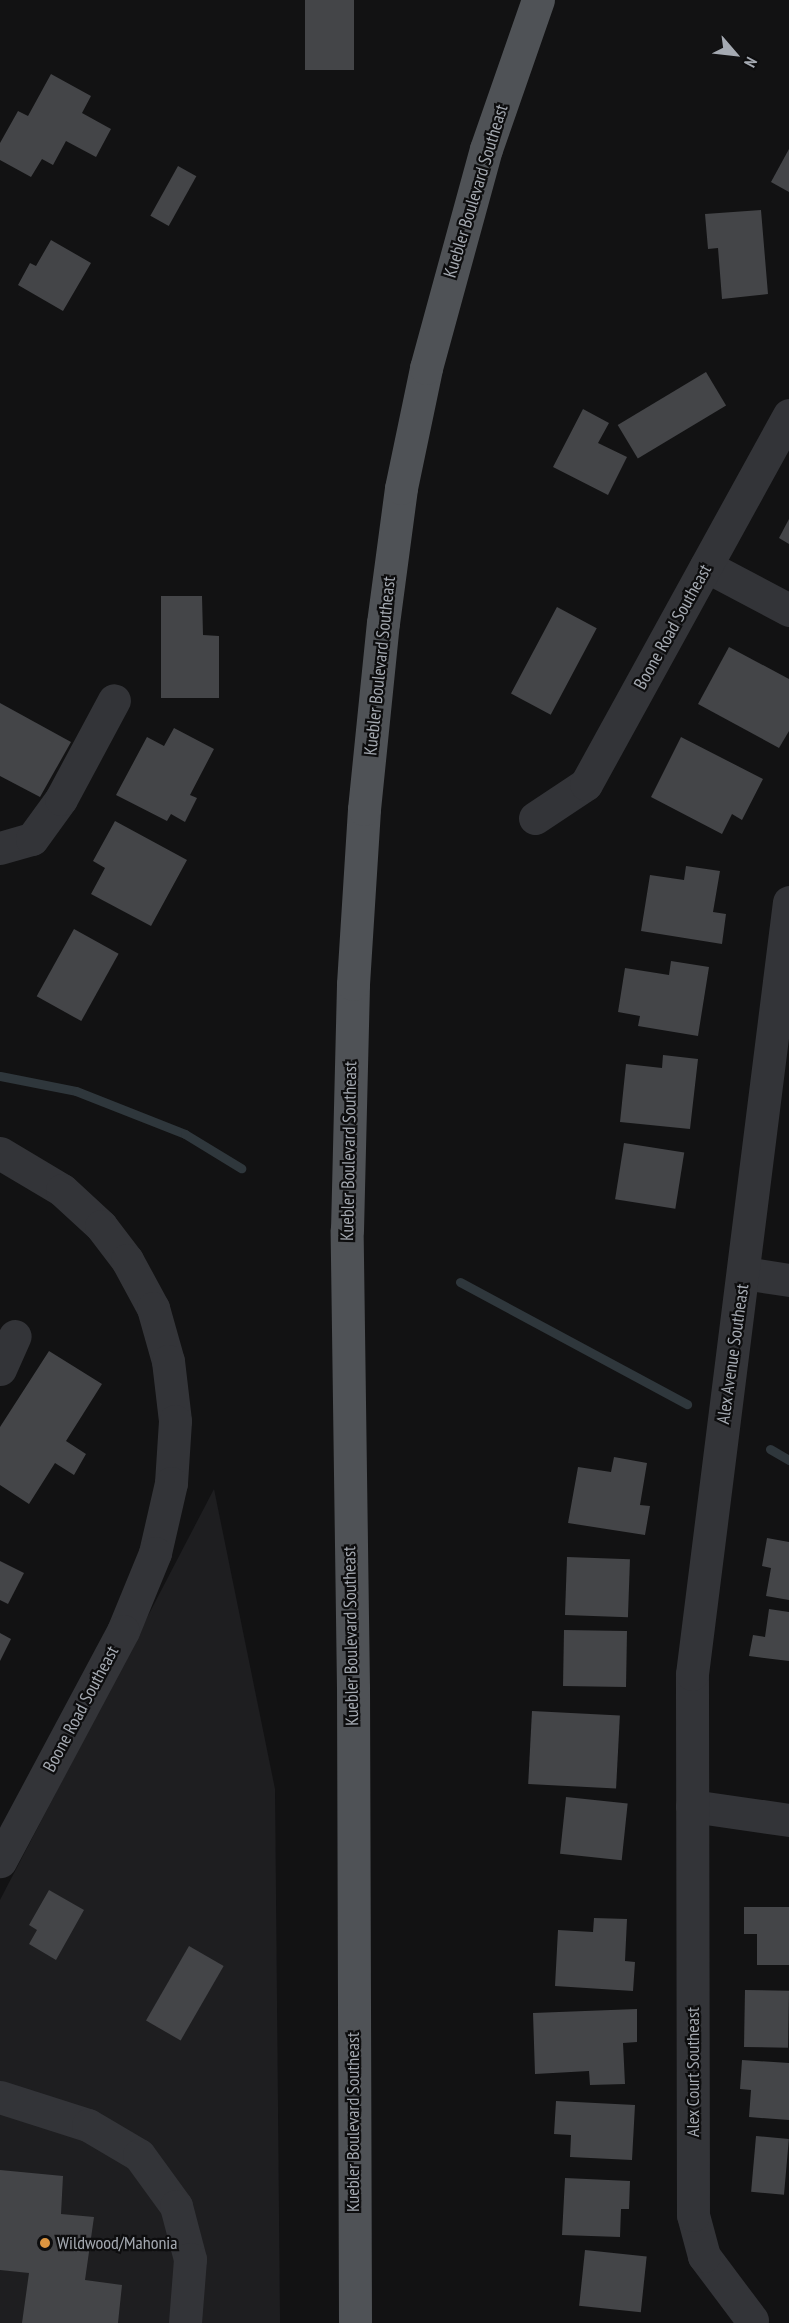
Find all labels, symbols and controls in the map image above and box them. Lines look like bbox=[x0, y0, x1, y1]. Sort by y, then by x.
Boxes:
north arrow bbox=[705, 24, 765, 84]
text: N bbox=[740, 54, 762, 71]
street label: Kuebler Boulevard Southeast bbox=[439, 102, 513, 280]
street label: Boone Road Southeast bbox=[630, 561, 716, 693]
street label: Kuebler Boulevard Southeast bbox=[360, 575, 400, 757]
street label: Kuebler Boulevard Southeast bbox=[337, 1061, 361, 1241]
street label: Alex Avenue Southeast bbox=[712, 1282, 754, 1426]
street label: Kuebler Boulevard Southeast bbox=[339, 1546, 363, 1726]
street label: Boone Road Southeast bbox=[39, 1642, 123, 1776]
street label: Alex Court Southeast bbox=[682, 2007, 704, 2137]
street label: Kuebler Boulevard Southeast bbox=[342, 2032, 364, 2212]
place label: Wildwood/Mahonia bbox=[57, 2232, 177, 2254]
marker: Wildwood/Mahonia bbox=[38, 2236, 52, 2250]

